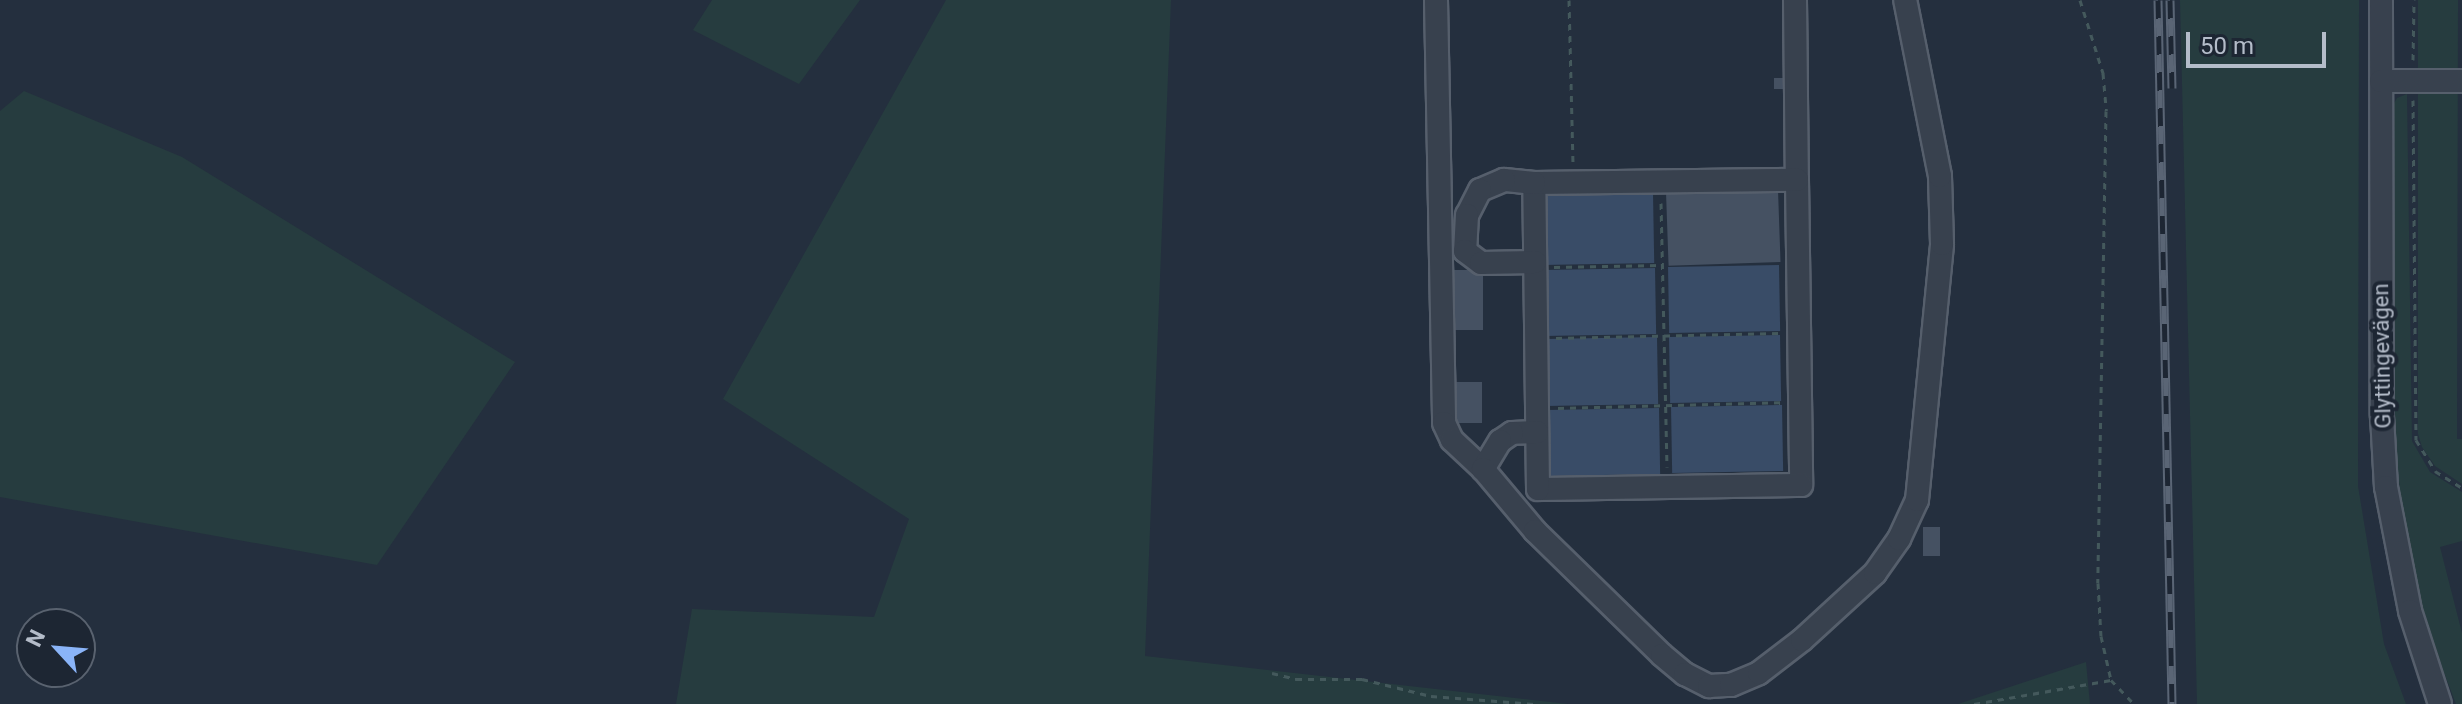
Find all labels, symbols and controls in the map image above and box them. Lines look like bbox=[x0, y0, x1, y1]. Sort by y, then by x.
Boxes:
scale bar bbox=[2190, 16, 2330, 66]
text: 50 m bbox=[2200, 32, 2254, 60]
street label: Glyttingevägen bbox=[2368, 283, 2396, 429]
north arrow bbox=[16, 608, 96, 688]
text: N bbox=[21, 626, 50, 651]

